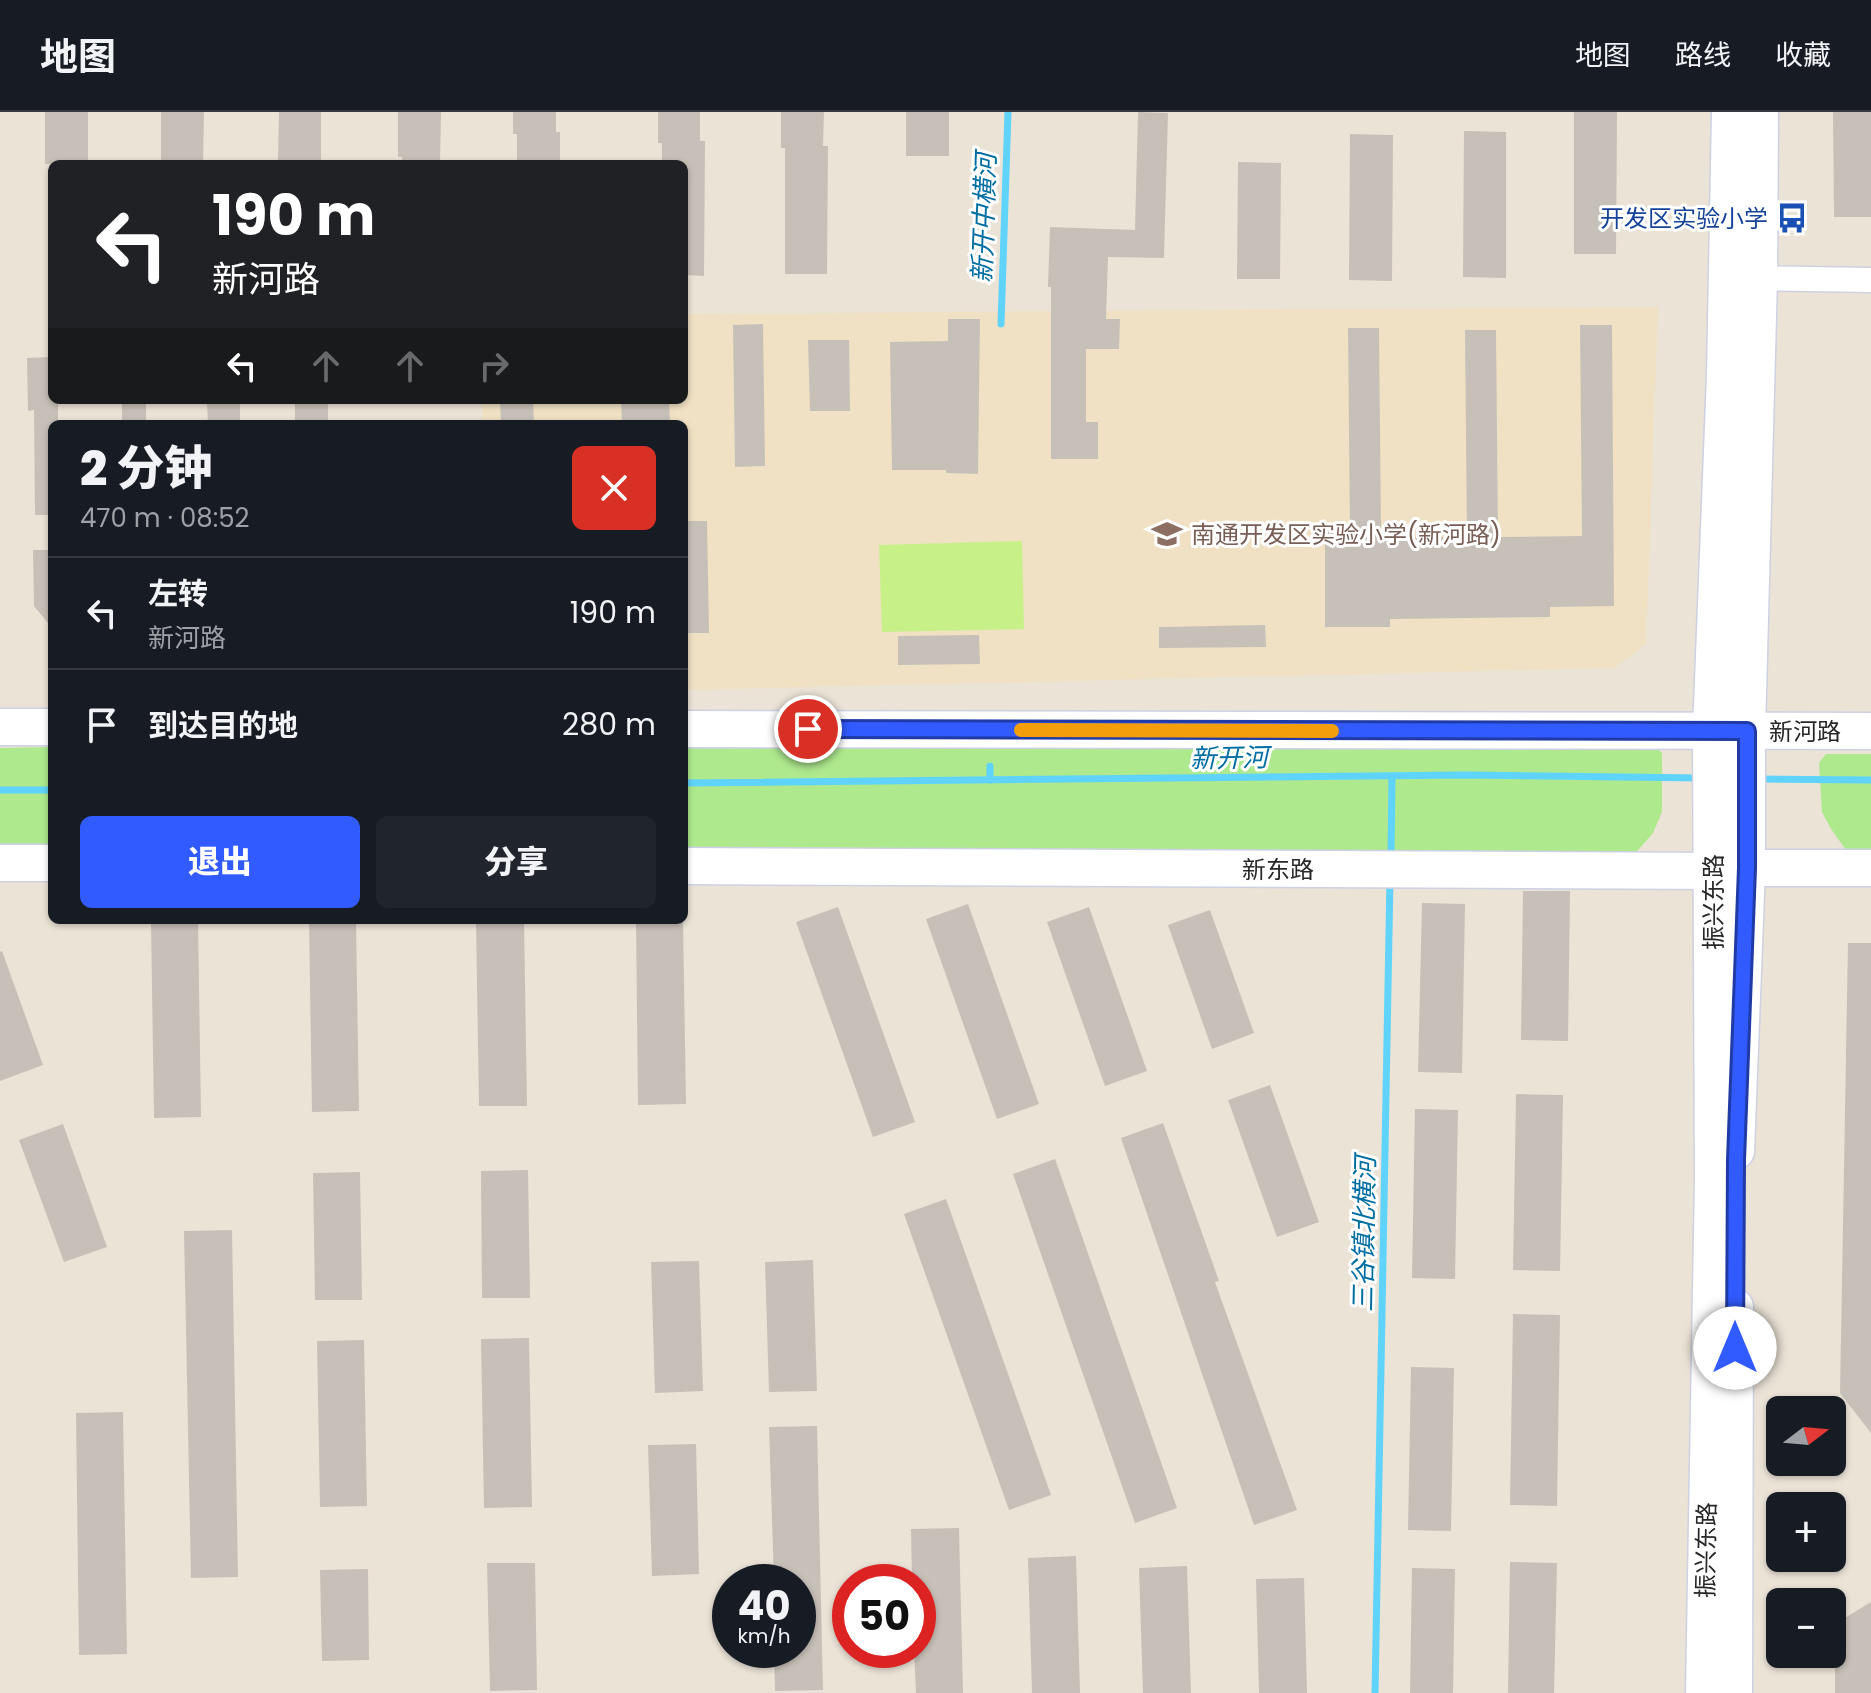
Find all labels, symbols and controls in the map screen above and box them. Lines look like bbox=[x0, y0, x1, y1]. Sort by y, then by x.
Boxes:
text: 地图 bbox=[40, 30, 116, 83]
text: 地图 bbox=[1575, 36, 1631, 75]
text: 路线 bbox=[1675, 36, 1731, 75]
text: 收藏 bbox=[1775, 36, 1831, 75]
water label: 新开中横河 bbox=[964, 147, 1004, 284]
text: 190 m bbox=[212, 176, 375, 255]
icon: left bbox=[80, 192, 184, 296]
bus stop icon: 开发区实验小学 bbox=[1775, 201, 1809, 235]
place label: 开发区实验小学 bbox=[1600, 202, 1768, 235]
text: 新河路 bbox=[212, 254, 320, 305]
icon: left bbox=[220, 344, 264, 388]
icon: ahead bbox=[304, 344, 348, 388]
icon: ahead bbox=[388, 344, 432, 388]
icon: right bbox=[472, 344, 516, 388]
text: 2 分钟 bbox=[80, 435, 212, 502]
button: close bbox=[572, 446, 656, 530]
text: 470 m · 08:52 bbox=[80, 500, 250, 536]
school or university icon: 南通开发区实验小学(新河路) bbox=[1150, 517, 1184, 551]
place label: 南通开发区实验小学(新河路) bbox=[1191, 518, 1501, 551]
text: 左转 bbox=[148, 572, 208, 615]
icon: left bbox=[80, 591, 124, 635]
text: 190 m bbox=[570, 591, 656, 634]
text: 新河路 bbox=[148, 620, 226, 656]
pin bbox=[774, 695, 842, 763]
icon: arrive bbox=[80, 703, 124, 747]
text: 280 m bbox=[562, 703, 656, 746]
text: 到达目的地 bbox=[148, 704, 298, 747]
icon: arrive bbox=[786, 707, 830, 751]
street label: 新河路 bbox=[1769, 715, 1841, 748]
water label: 新开河 bbox=[1190, 739, 1273, 777]
button: 退出 bbox=[80, 816, 360, 908]
button: 分享 bbox=[376, 816, 656, 908]
street label: 新东路 bbox=[1242, 853, 1314, 886]
street label: 振兴东路 bbox=[1697, 854, 1730, 950]
water label: 三谷镇北横河 bbox=[1345, 1151, 1383, 1312]
position arrow bbox=[1693, 1306, 1777, 1390]
north arrow bbox=[1766, 1396, 1846, 1476]
map controls bbox=[1766, 1396, 1846, 1668]
button: + bbox=[1766, 1492, 1846, 1572]
street label: 振兴东路 bbox=[1689, 1502, 1723, 1598]
speed limit sign: 50 bbox=[832, 1564, 936, 1668]
text: 40 bbox=[737, 1578, 791, 1634]
button: − bbox=[1766, 1588, 1846, 1668]
text: km/h bbox=[737, 1622, 791, 1650]

